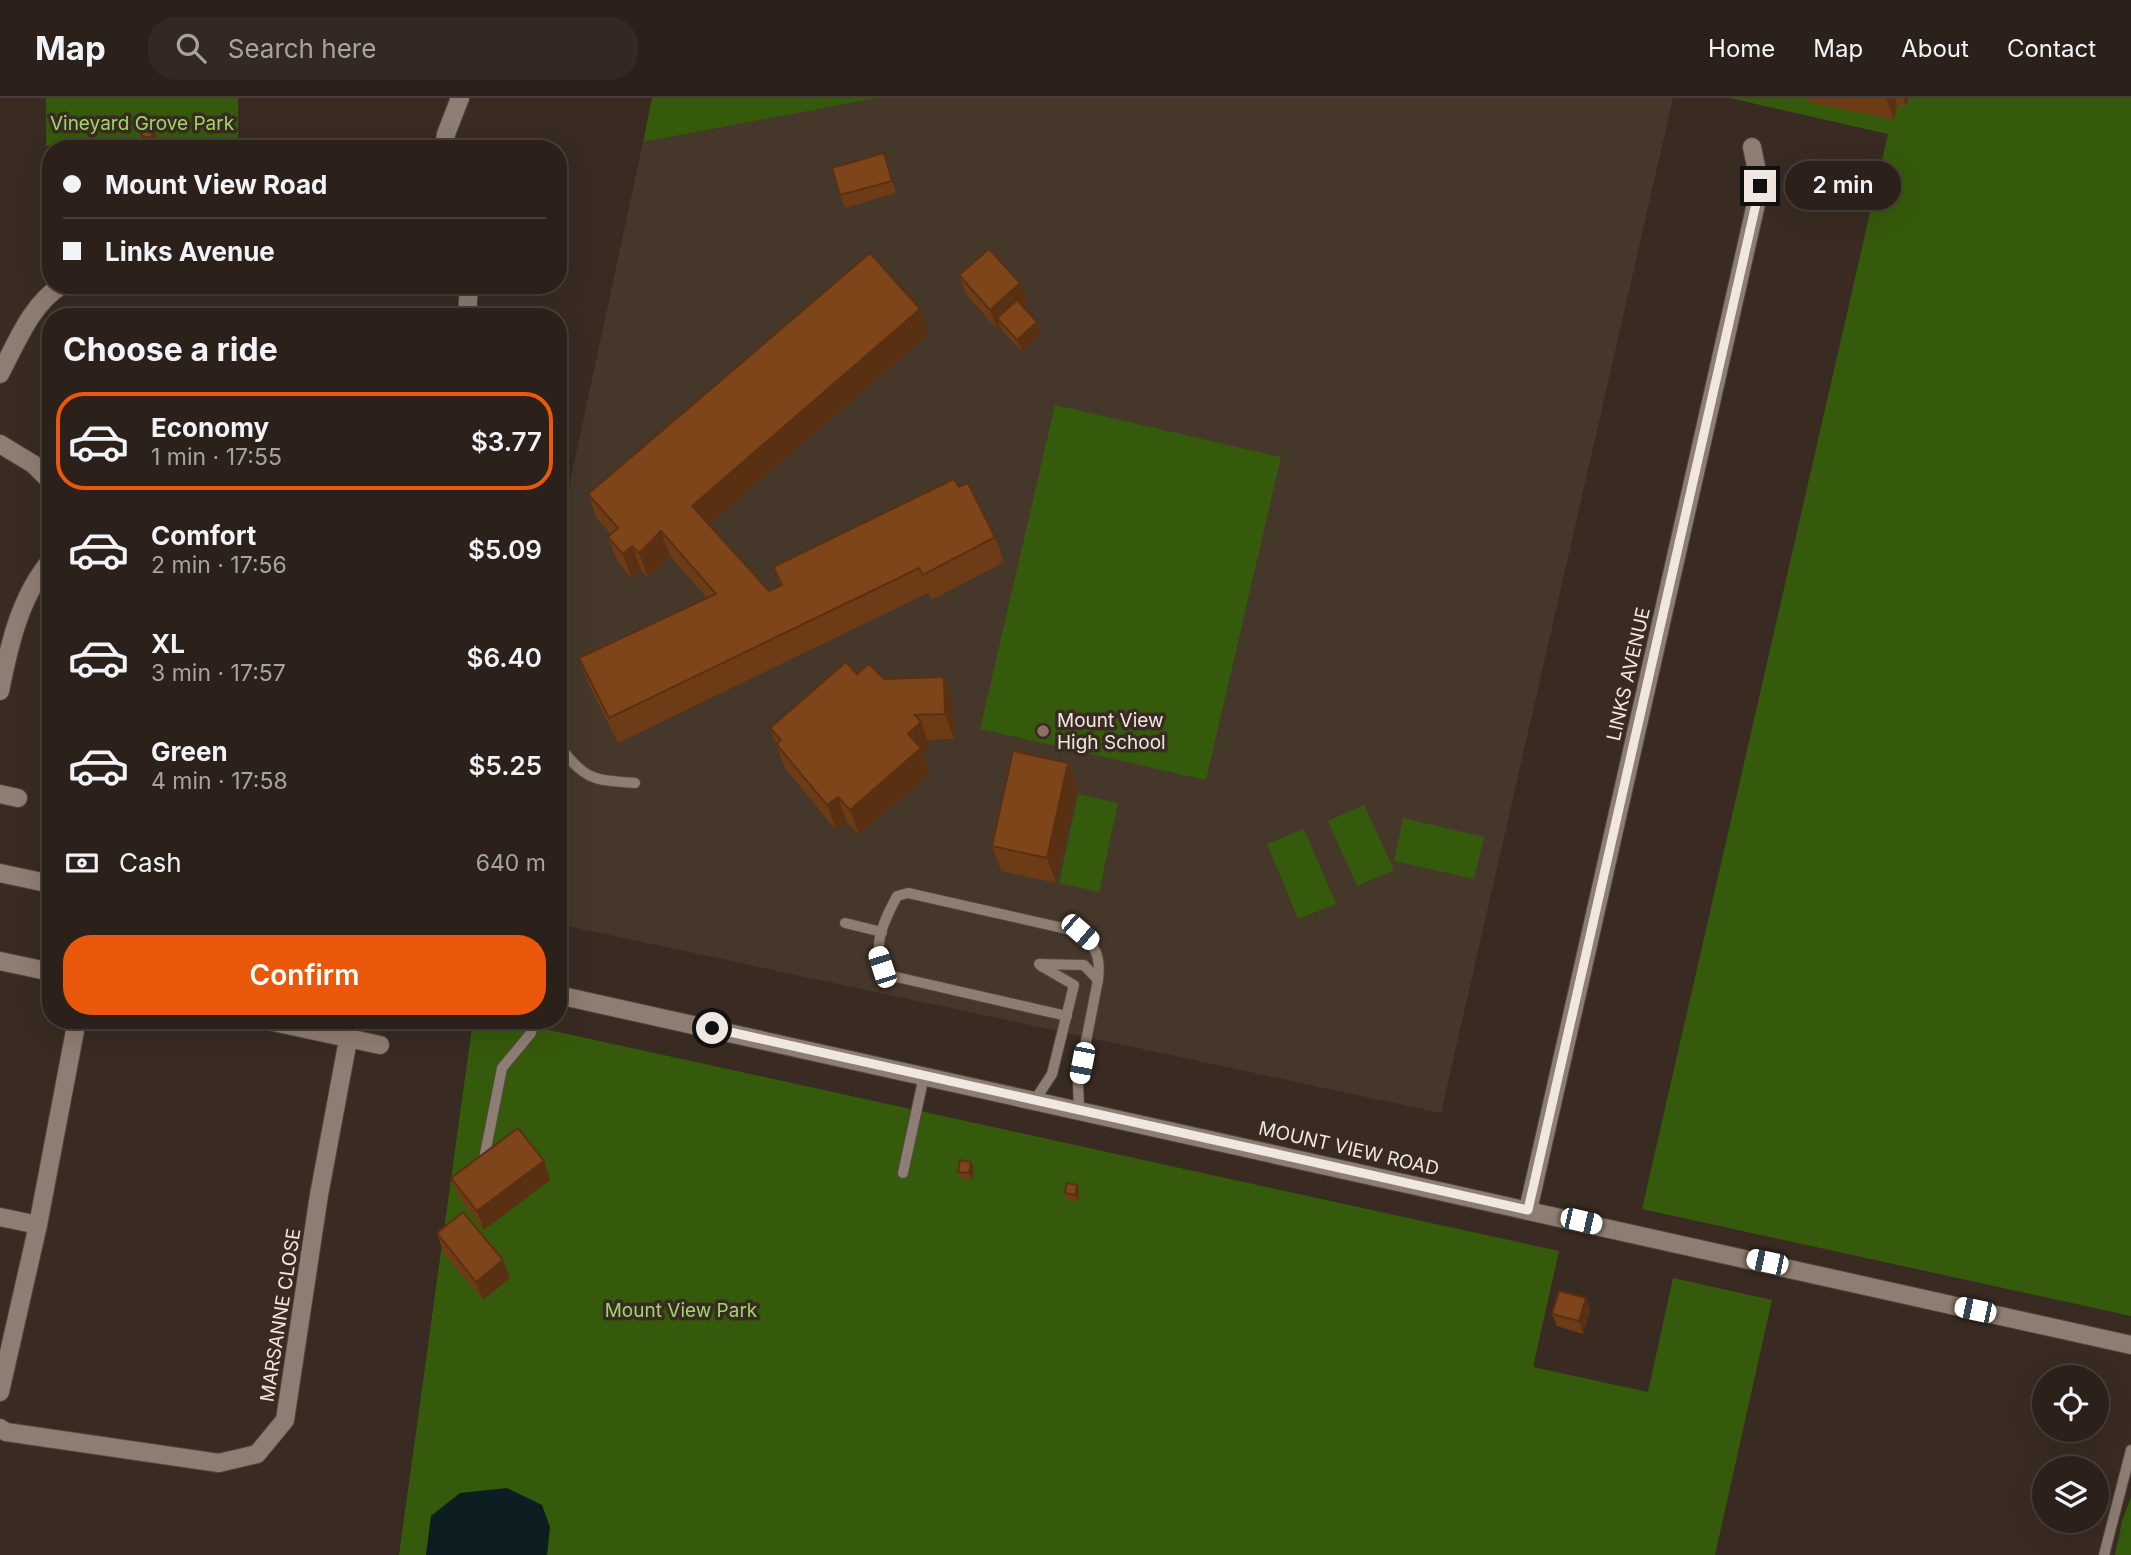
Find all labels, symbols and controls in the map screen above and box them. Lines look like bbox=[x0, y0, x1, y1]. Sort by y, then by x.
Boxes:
search box bbox=[148, 17, 638, 80]
text: Map bbox=[35, 28, 106, 68]
icon: search bbox=[172, 29, 210, 67]
text: Search here bbox=[228, 33, 376, 64]
text: Home bbox=[1708, 34, 1775, 63]
text: Map bbox=[1813, 34, 1863, 63]
text: About bbox=[1901, 34, 1969, 63]
text: Contact bbox=[2007, 34, 2096, 63]
park label: Vineyard Grove Park bbox=[50, 112, 235, 135]
callout: 2 min bbox=[1784, 162, 1900, 210]
text: Mount View Road bbox=[105, 169, 328, 200]
route end bbox=[1744, 170, 1776, 202]
text: 2 min bbox=[1813, 171, 1873, 199]
text: Links Avenue bbox=[105, 236, 275, 267]
text: Choose a ride bbox=[63, 330, 278, 369]
icon: car bbox=[67, 410, 130, 473]
text: Economy bbox=[151, 412, 269, 443]
text: $3.77 bbox=[471, 426, 542, 457]
text: 1 min · 17:55 bbox=[151, 443, 282, 471]
icon: car bbox=[67, 518, 130, 581]
text: Comfort bbox=[151, 520, 256, 551]
text: $5.09 bbox=[468, 534, 542, 565]
text: 2 min · 17:56 bbox=[151, 551, 287, 579]
street label: LINKS AVENUE bbox=[1602, 605, 1655, 743]
icon: car bbox=[67, 626, 130, 689]
text: XL bbox=[151, 628, 185, 659]
text: $6.40 bbox=[467, 642, 542, 673]
text: 3 min · 17:57 bbox=[151, 659, 286, 687]
place label: Mount View High School bbox=[1057, 709, 1166, 754]
marker: Mount View High School bbox=[1035, 723, 1051, 739]
icon: car bbox=[67, 734, 130, 797]
text: Green bbox=[151, 736, 228, 767]
text: $5.25 bbox=[469, 750, 542, 781]
text: 4 min · 17:58 bbox=[151, 767, 288, 795]
icon: cash bbox=[63, 844, 101, 882]
text: Cash bbox=[119, 847, 182, 878]
text: 640 m bbox=[476, 849, 546, 877]
car bbox=[1058, 910, 1103, 954]
button: Confirm bbox=[63, 935, 546, 1015]
car bbox=[866, 944, 899, 990]
route start bbox=[696, 1012, 728, 1044]
car bbox=[1068, 1040, 1097, 1086]
street label: MOUNT VIEW ROAD bbox=[1256, 1117, 1441, 1180]
car bbox=[1559, 1206, 1604, 1236]
street label: MARSANNE CLOSE bbox=[255, 1227, 306, 1404]
car bbox=[1745, 1247, 1790, 1277]
car bbox=[1953, 1295, 1998, 1325]
park label: Mount View Park bbox=[605, 1299, 758, 1322]
map controls bbox=[2032, 1365, 2109, 1533]
button: locate bbox=[2032, 1365, 2109, 1442]
button: layers bbox=[2032, 1456, 2109, 1533]

